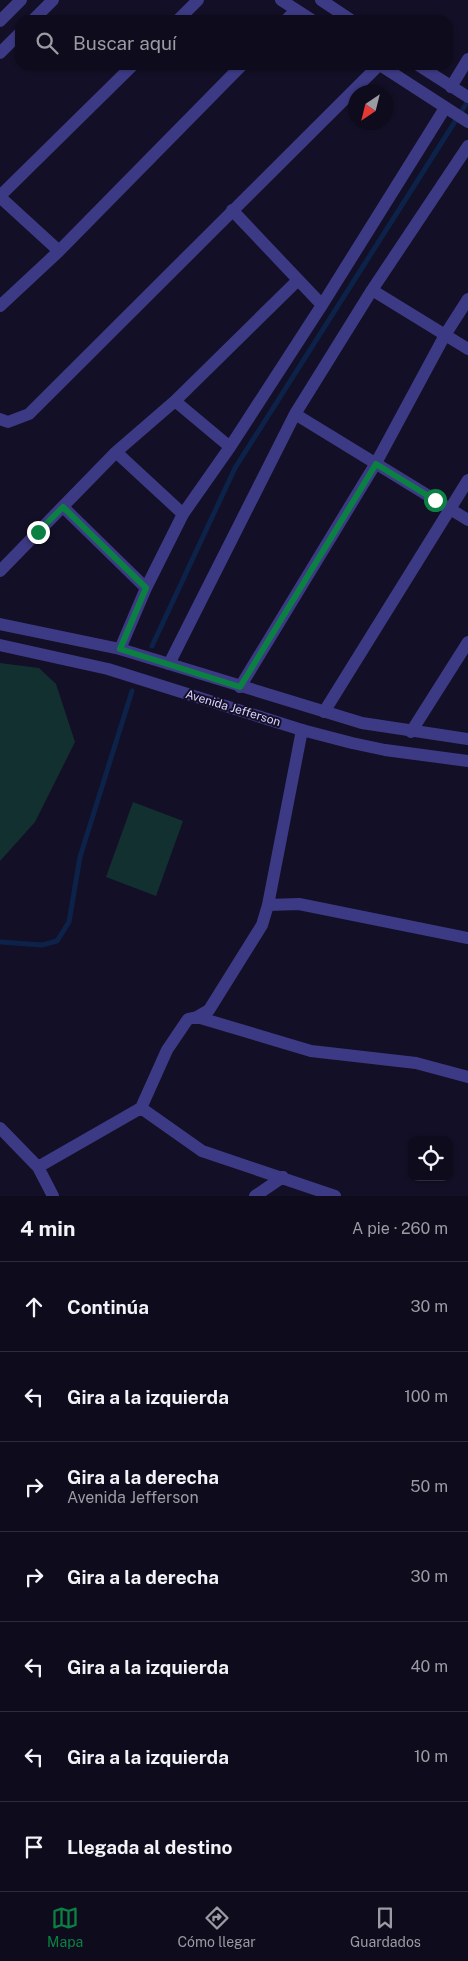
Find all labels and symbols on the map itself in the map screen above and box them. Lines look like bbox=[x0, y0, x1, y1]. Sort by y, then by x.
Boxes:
north arrow bbox=[348, 85, 393, 130]
route start bbox=[424, 489, 447, 512]
route end bbox=[27, 521, 50, 544]
street label: Avenida Jefferson bbox=[184, 687, 282, 729]

